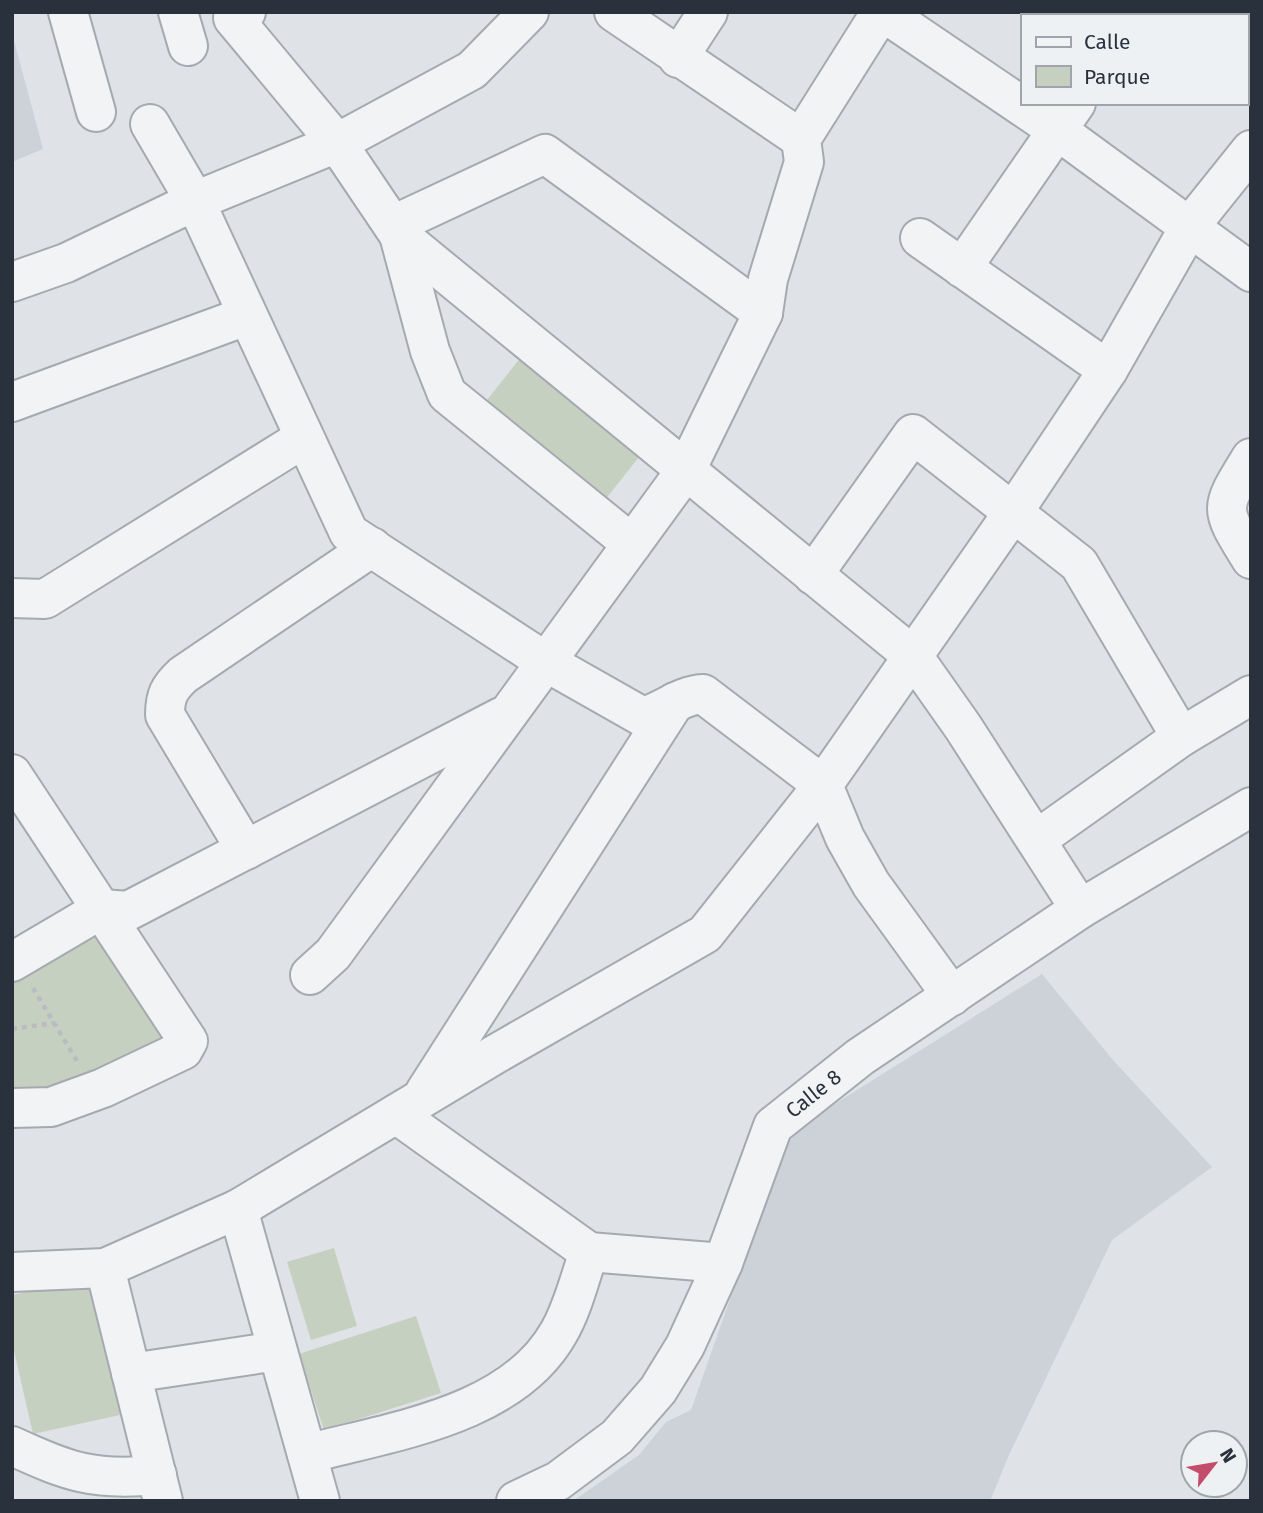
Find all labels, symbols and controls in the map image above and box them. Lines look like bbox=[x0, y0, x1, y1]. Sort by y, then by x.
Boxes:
legend bbox=[1021, 14, 1249, 105]
text: Calle bbox=[1084, 29, 1130, 55]
text: Parque bbox=[1084, 64, 1150, 90]
street label: Calle 8 bbox=[781, 1064, 847, 1124]
north arrow bbox=[1179, 1429, 1249, 1499]
text: N bbox=[1215, 1444, 1241, 1467]

